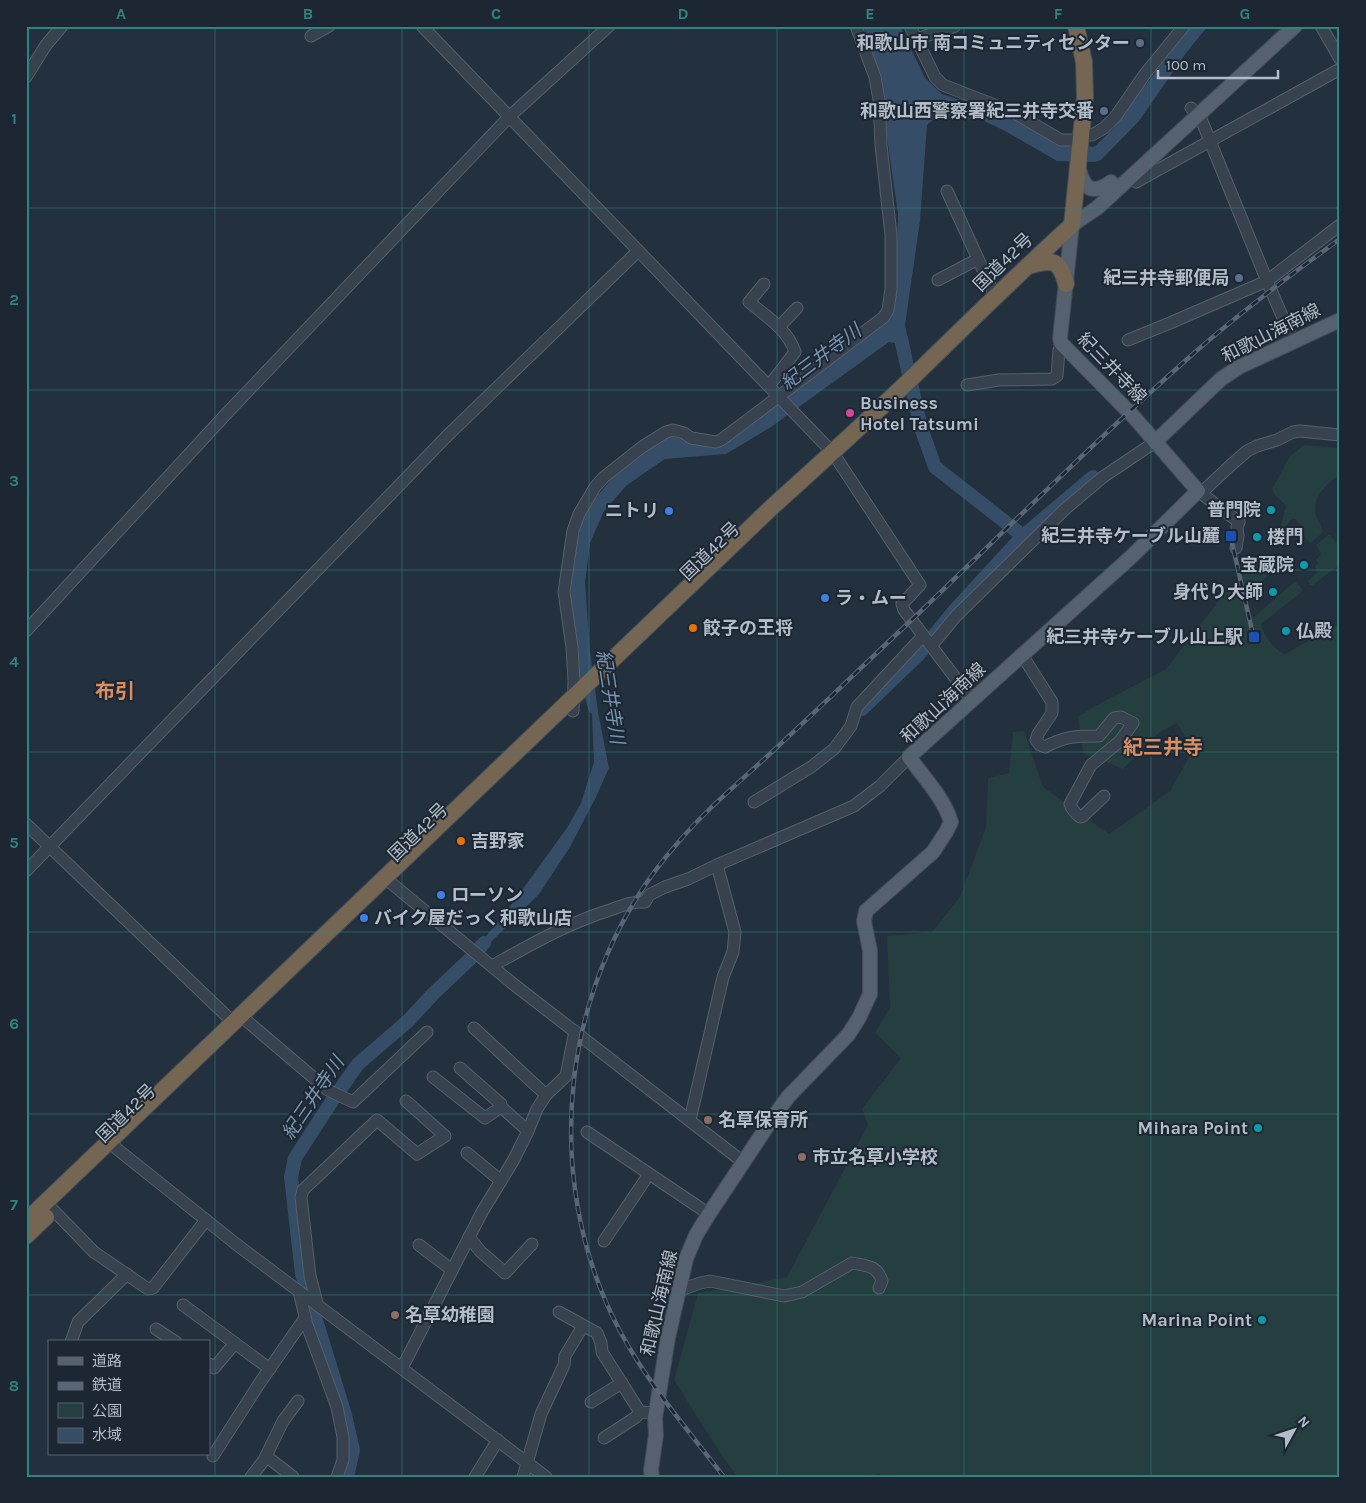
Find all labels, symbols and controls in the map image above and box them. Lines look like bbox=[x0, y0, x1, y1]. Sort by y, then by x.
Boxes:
text: A bbox=[116, 4, 126, 23]
text: B bbox=[303, 4, 313, 23]
text: C bbox=[491, 4, 501, 23]
text: D bbox=[678, 4, 689, 23]
text: E bbox=[865, 4, 875, 23]
text: F bbox=[1054, 4, 1063, 23]
text: G bbox=[1240, 4, 1250, 23]
place label: 和歌山市 南コミュニティセンター bbox=[857, 32, 1130, 54]
marker: 和歌山市 南コミュニティセンター bbox=[1134, 37, 1146, 49]
scale bar bbox=[1158, 48, 1278, 80]
text: 100 m bbox=[1166, 56, 1206, 74]
place label: 和歌山西警察署紀三井寺交番 bbox=[860, 100, 1094, 122]
marker: 和歌山西警察署紀三井寺交番 bbox=[1098, 105, 1110, 117]
text: 1 bbox=[11, 109, 17, 128]
street label: 国道42号 bbox=[969, 228, 1037, 296]
place label: 紀三井寺郵便局 bbox=[1103, 267, 1229, 289]
marker: 紀三井寺郵便局 bbox=[1233, 272, 1245, 284]
text: 2 bbox=[9, 290, 19, 309]
street label: 和歌山海南線 bbox=[1218, 299, 1324, 367]
water label: 紀三井寺川 bbox=[776, 318, 867, 394]
street label: 紀三井寺線 bbox=[1073, 328, 1151, 408]
place label: Business Hotel Tatsumi bbox=[860, 392, 979, 435]
marker: Business Hotel Tatsumi bbox=[844, 407, 856, 419]
text: 3 bbox=[9, 471, 19, 490]
place label: 普門院 bbox=[1207, 499, 1261, 521]
place label: ニトリ bbox=[605, 500, 659, 522]
marker: 普門院 bbox=[1265, 504, 1277, 516]
marker: ニトリ bbox=[663, 505, 675, 517]
street label: 国道42号 bbox=[676, 517, 744, 585]
place label: 紀三井寺ケーブル山麓 bbox=[1041, 525, 1220, 547]
place label: 楼門 bbox=[1267, 526, 1303, 548]
marker: 紀三井寺ケーブル山麓 bbox=[1224, 529, 1238, 543]
marker: 楼門 bbox=[1251, 531, 1263, 543]
place label: 宝蔵院 bbox=[1240, 554, 1294, 576]
marker: 宝蔵院 bbox=[1298, 559, 1310, 571]
place label: 身代り大師 bbox=[1173, 581, 1263, 603]
marker: 身代り大師 bbox=[1267, 586, 1279, 598]
place label: ラ・ムー bbox=[835, 587, 907, 609]
marker: ラ・ムー bbox=[819, 592, 831, 604]
place label: 餃子の王将 bbox=[702, 617, 793, 639]
place label: 仏殿 bbox=[1296, 620, 1332, 642]
marker: 餃子の王将 bbox=[687, 622, 699, 634]
marker: 仏殿 bbox=[1280, 625, 1292, 637]
place label: 紀三井寺ケーブル山上駅 bbox=[1046, 626, 1243, 648]
marker: 紀三井寺ケーブル山上駅 bbox=[1247, 630, 1261, 644]
water label: 紀三井寺川 bbox=[592, 648, 629, 748]
text: 4 bbox=[9, 652, 19, 671]
street label: 和歌山海南線 bbox=[896, 658, 990, 748]
district label: 布引 bbox=[95, 680, 135, 703]
district label: 紀三井寺 bbox=[1123, 736, 1203, 759]
street label: 国道42号 bbox=[384, 798, 452, 866]
place label: 吉野家 bbox=[471, 830, 525, 852]
text: 5 bbox=[9, 833, 19, 852]
marker: 吉野家 bbox=[455, 835, 467, 847]
place label: ローソン bbox=[451, 884, 523, 906]
marker: ローソン bbox=[435, 889, 447, 901]
place label: バイク屋だっく和歌山店 bbox=[374, 907, 572, 929]
marker: バイク屋だっく和歌山店 bbox=[358, 912, 370, 924]
text: 6 bbox=[9, 1014, 19, 1033]
water label: 紀三井寺川 bbox=[277, 1051, 350, 1144]
street label: 国道42号 bbox=[92, 1079, 160, 1147]
place label: 名草保育所 bbox=[718, 1109, 808, 1131]
marker: 名草保育所 bbox=[702, 1114, 714, 1126]
place label: Mihara Point bbox=[1138, 1117, 1248, 1139]
marker: Mihara Point bbox=[1252, 1122, 1264, 1134]
place label: 市立名草小学校 bbox=[812, 1146, 938, 1168]
marker: 市立名草小学校 bbox=[796, 1151, 808, 1163]
text: 7 bbox=[10, 1195, 18, 1214]
street label: 和歌山海南線 bbox=[636, 1248, 682, 1358]
place label: 名草幼稚園 bbox=[405, 1304, 495, 1326]
marker: 名草幼稚園 bbox=[389, 1309, 401, 1321]
place label: Marina Point bbox=[1142, 1309, 1252, 1331]
marker: Marina Point bbox=[1256, 1314, 1268, 1326]
legend bbox=[48, 1340, 210, 1456]
text: 道路 bbox=[92, 1352, 122, 1370]
text: 8 bbox=[9, 1376, 19, 1395]
text: 鉄道 bbox=[92, 1376, 122, 1394]
text: 公園 bbox=[92, 1402, 122, 1420]
north arrow bbox=[1268, 1406, 1318, 1456]
text: N bbox=[1294, 1413, 1313, 1431]
text: 水域 bbox=[92, 1426, 122, 1444]

